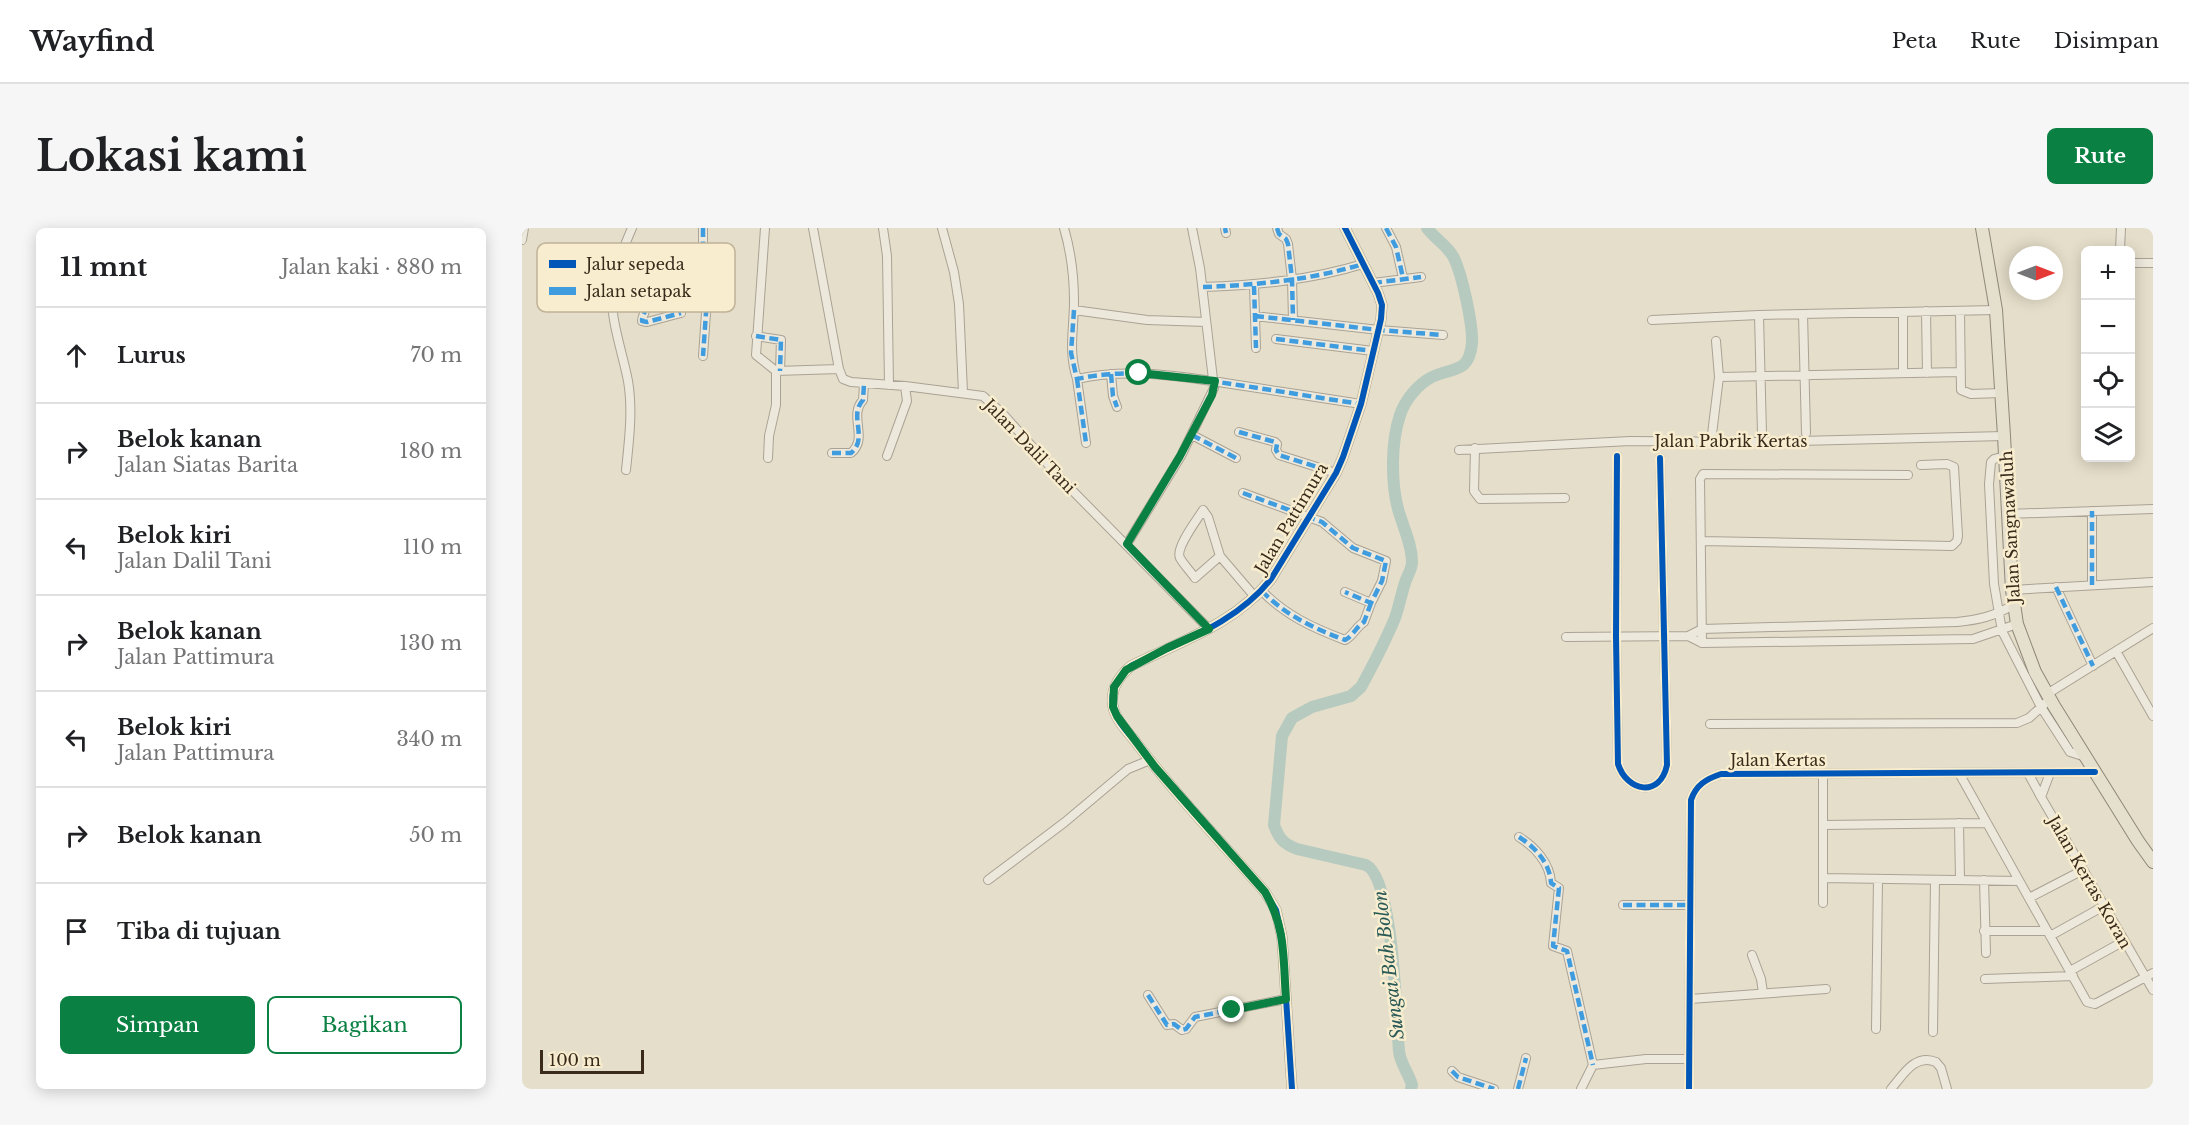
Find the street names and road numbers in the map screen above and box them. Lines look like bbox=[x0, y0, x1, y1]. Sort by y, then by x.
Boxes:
street label: Jalan Dalil Tani bbox=[978, 393, 1081, 498]
street label: Jalan Pabrik Kertas bbox=[1653, 431, 1807, 451]
street label: Jalan Sangnawaluh bbox=[1996, 450, 2024, 606]
street label: Jalan Pattimura bbox=[1249, 459, 1332, 579]
street label: Jalan Kertas bbox=[1728, 750, 1826, 770]
street label: Jalan Kertas Koran bbox=[2043, 810, 2136, 952]

